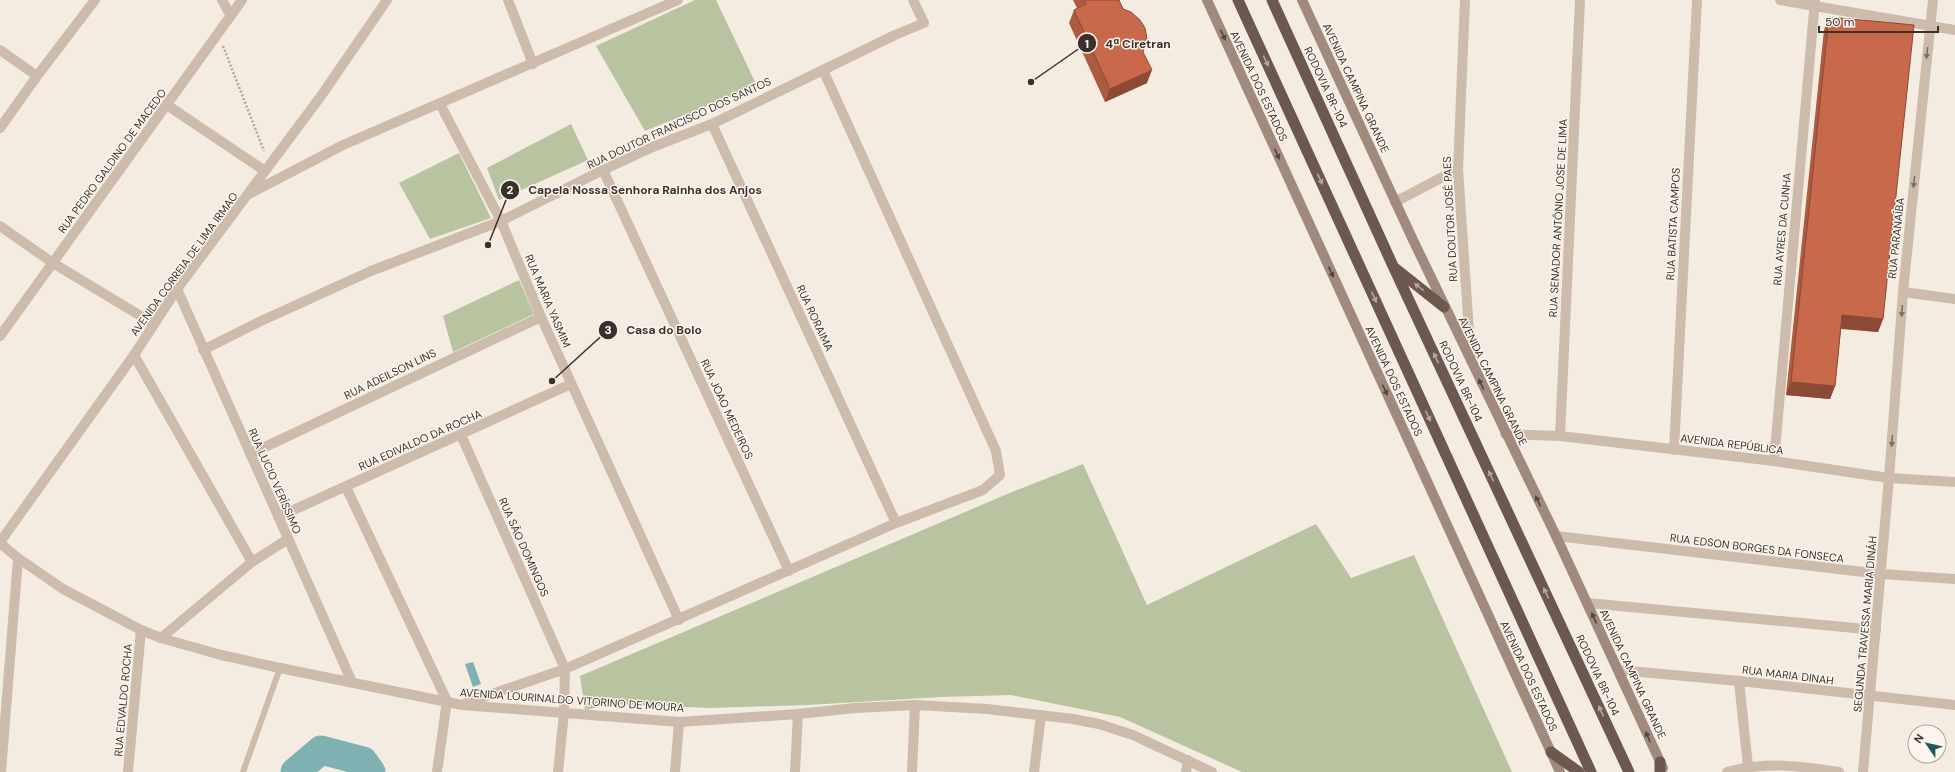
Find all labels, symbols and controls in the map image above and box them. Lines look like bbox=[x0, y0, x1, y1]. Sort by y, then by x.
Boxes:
scale bar bbox=[1819, 8, 1938, 34]
text: 50 m bbox=[1825, 14, 1854, 30]
street label: AVENIDA CAMPINA GRANDE bbox=[1320, 21, 1392, 155]
street label: AVENIDA DOS ESTADOS bbox=[1227, 29, 1291, 143]
one-way arrow bbox=[1220, 30, 1226, 41]
callout: 4ª Ciretran bbox=[1077, 31, 1179, 55]
text: 1 bbox=[1085, 36, 1089, 52]
text: 4ª Ciretran bbox=[1105, 36, 1171, 52]
street label: RODOVIA BR-104 bbox=[1301, 44, 1351, 130]
one-way arrow bbox=[1923, 47, 1930, 59]
one-way arrow bbox=[1263, 55, 1269, 67]
street label: RUA DOUTOR FRANCISCO DOS SANTOS bbox=[585, 74, 773, 172]
street label: RUA PEDRO GALDINO DE MACEDO bbox=[55, 86, 169, 236]
street label: RUA SENADOR ANTÔNIO JOSE DE LIMA bbox=[1546, 118, 1570, 318]
one-way arrow bbox=[1274, 148, 1280, 159]
street label: RUA DOUTOR JOSÉ PAES bbox=[1440, 156, 1460, 282]
street label: RUA BATISTA CAMPOS bbox=[1663, 167, 1683, 281]
street label: RUA AYRES DA CUNHA bbox=[1770, 172, 1794, 286]
one-way arrow bbox=[1317, 174, 1323, 185]
one-way arrow bbox=[1911, 176, 1917, 188]
callout: Capela Nossa Senhora Rainha dos Anjos bbox=[500, 178, 769, 202]
text: 2 bbox=[507, 182, 514, 198]
text: Capela Nossa Senhora Rainha dos Anjos bbox=[528, 182, 762, 198]
street label: AVENIDA CORREIA DE LIMA IRMAO bbox=[127, 189, 241, 339]
street label: RUA PARANAÍBA bbox=[1885, 197, 1907, 279]
street label: RUA MARIA YASMIM bbox=[522, 252, 574, 350]
one-way arrow bbox=[1328, 266, 1334, 277]
one-way arrow bbox=[1413, 282, 1424, 291]
street label: RUA RORAIMA bbox=[794, 283, 836, 353]
one-way arrow bbox=[1371, 292, 1377, 303]
one-way arrow bbox=[1898, 305, 1905, 317]
street label: AVENIDA CAMPINA GRANDE bbox=[1456, 314, 1530, 448]
callout: Casa do Bolo bbox=[598, 318, 710, 342]
text: 3 bbox=[604, 322, 612, 338]
text: Casa do Bolo bbox=[626, 322, 702, 338]
street label: AVENIDA DOS ESTADOS bbox=[1362, 324, 1426, 438]
street label: RODOVIA BR-104 bbox=[1436, 338, 1486, 424]
street label: RUA ADEILSON LINS bbox=[342, 346, 438, 402]
one-way arrow bbox=[1433, 352, 1439, 363]
street label: RUA JOAO MEDEIROS bbox=[698, 357, 756, 461]
one-way arrow bbox=[1478, 379, 1484, 390]
one-way arrow bbox=[1382, 384, 1388, 396]
street label: RUA EDIVALDO DA ROCHA bbox=[356, 406, 484, 474]
one-way arrow bbox=[1425, 410, 1431, 421]
street label: RUA LUCIO VERÍSSIMO bbox=[245, 426, 305, 536]
street label: AVENIDA REPÚBLICA bbox=[1680, 431, 1784, 457]
one-way arrow bbox=[1889, 435, 1896, 447]
one-way arrow bbox=[1488, 470, 1494, 481]
street label: RUA SÃO DOMINGOS bbox=[496, 495, 552, 599]
one-way arrow bbox=[1535, 495, 1542, 507]
street label: RUA EDSON BORGES DA FONSECA bbox=[1669, 530, 1845, 566]
street label: SEGUNDA TRAVESSA MARIA DINÁH bbox=[1850, 535, 1880, 713]
one-way arrow bbox=[1543, 588, 1549, 599]
street label: AVENIDA CAMPINA GRANDE bbox=[1597, 607, 1669, 741]
one-way arrow bbox=[1591, 613, 1597, 624]
street label: AVENIDA DOS ESTADOS bbox=[1497, 619, 1561, 733]
street label: RODOVIA BR-104 bbox=[1573, 632, 1623, 718]
street label: RUA EDVALDO ROCHA bbox=[111, 643, 135, 757]
street label: RUA MARIA DINAH bbox=[1741, 662, 1835, 688]
street label: AVENIDA LOURINALDO VITORINO DE MOURA bbox=[459, 685, 685, 715]
one-way arrow bbox=[1598, 706, 1604, 717]
north arrow bbox=[1907, 724, 1947, 764]
one-way arrow bbox=[1645, 731, 1651, 742]
text: N bbox=[1911, 731, 1927, 746]

